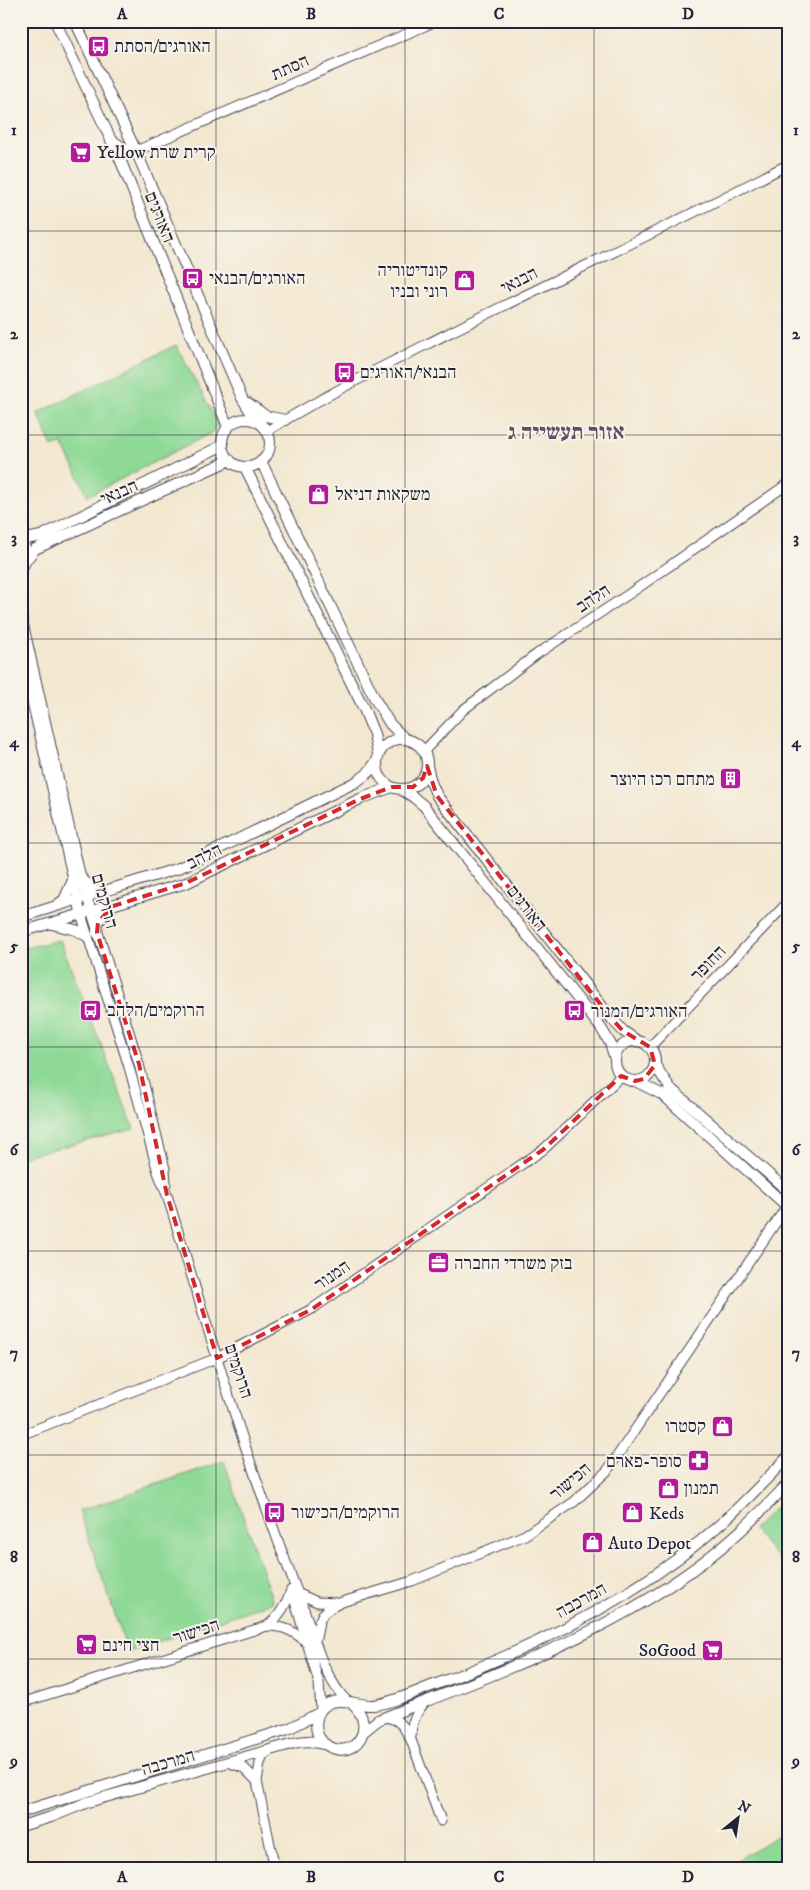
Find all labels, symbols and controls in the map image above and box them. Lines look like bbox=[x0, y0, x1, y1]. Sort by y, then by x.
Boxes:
text: A bbox=[116, 4, 128, 24]
text: B bbox=[306, 4, 316, 24]
text: C bbox=[494, 4, 504, 24]
text: D bbox=[682, 4, 694, 24]
bus stop icon: האורגים/הסתת bbox=[86, 34, 110, 58]
place label: האורגים/הסתת bbox=[114, 36, 211, 58]
street label: הסתת bbox=[268, 50, 313, 86]
text: 1 bbox=[11, 120, 17, 140]
text: 1 bbox=[793, 120, 799, 140]
supermarket icon: Yellow קרית שרת bbox=[69, 140, 93, 164]
place label: Yellow קרית שרת bbox=[97, 142, 216, 164]
street label: האורגים bbox=[139, 189, 179, 246]
place label: קונדיטוריה רוני ובניו bbox=[377, 260, 448, 303]
street label: הבנאי bbox=[497, 262, 542, 299]
bus stop icon: האורגים/הבנאי bbox=[181, 266, 205, 290]
place label: האורגים/הבנאי bbox=[209, 268, 306, 290]
shop icon: קונדיטוריה רוני ובניו bbox=[452, 268, 476, 292]
text: 2 bbox=[10, 324, 19, 344]
text: 2 bbox=[792, 324, 801, 344]
bus stop icon: הבנאי/האורגים bbox=[332, 360, 356, 384]
place label: הבנאי/האורגים bbox=[360, 362, 457, 384]
district label: אזור תעשייה ג bbox=[508, 419, 624, 446]
street label: הבנאי bbox=[97, 475, 142, 511]
shop icon: משקאות דניאל bbox=[307, 482, 331, 506]
place label: משקאות דניאל bbox=[335, 484, 430, 506]
text: 3 bbox=[11, 528, 17, 548]
text: 3 bbox=[793, 528, 799, 548]
street label: הלהב bbox=[572, 580, 615, 618]
text: 4 bbox=[8, 732, 19, 752]
text: 4 bbox=[790, 732, 801, 752]
building icon: מתחם רכז היוצר bbox=[719, 767, 743, 791]
place label: מתחם רכז היוצר bbox=[610, 769, 715, 791]
street label: הלהב bbox=[183, 839, 226, 875]
street label: הרוקמים bbox=[86, 871, 122, 931]
street label: האורגים bbox=[501, 881, 551, 936]
text: 5 bbox=[9, 936, 18, 956]
text: 5 bbox=[791, 936, 800, 956]
street label: החופר bbox=[686, 941, 731, 986]
bus stop icon: הרוקמים/הלהב bbox=[79, 998, 103, 1022]
bus stop icon: האורגים/המנור bbox=[563, 999, 587, 1023]
place label: הרוקמים/הלהב bbox=[107, 1000, 205, 1022]
place label: האורגים/המנור bbox=[591, 1001, 688, 1023]
text: 6 bbox=[10, 1140, 20, 1160]
text: 6 bbox=[792, 1140, 802, 1160]
office icon: בזק משרדי החברה bbox=[426, 1251, 450, 1275]
place label: בזק משרדי החברה bbox=[454, 1253, 573, 1275]
street label: המנור bbox=[310, 1256, 355, 1296]
street label: הרוקמים bbox=[219, 1341, 257, 1402]
text: 7 bbox=[10, 1343, 18, 1363]
text: 7 bbox=[792, 1343, 800, 1363]
shop icon: קסטרו bbox=[710, 1414, 734, 1438]
place label: קסטרו bbox=[665, 1416, 706, 1438]
pharmacy icon: סופר-פארם bbox=[686, 1449, 710, 1473]
place label: סופר-פארם bbox=[606, 1451, 682, 1473]
street label: הכישור bbox=[545, 1458, 596, 1505]
shop icon: תמנון bbox=[656, 1476, 680, 1500]
place label: תמנון bbox=[684, 1478, 719, 1500]
bus stop icon: הרוקמים/הכישור bbox=[263, 1500, 287, 1524]
shop icon: Keds bbox=[621, 1501, 645, 1525]
place label: הרוקמים/הכישור bbox=[291, 1502, 400, 1524]
place label: Keds bbox=[649, 1503, 684, 1525]
shop icon: Auto Depot bbox=[580, 1531, 604, 1555]
place label: Auto Depot bbox=[608, 1533, 691, 1555]
text: 8 bbox=[10, 1547, 18, 1567]
text: 8 bbox=[792, 1547, 800, 1567]
street label: המרכבה bbox=[552, 1578, 611, 1624]
street label: הכישור bbox=[170, 1614, 222, 1650]
supermarket icon: חצי חינם bbox=[74, 1633, 98, 1657]
place label: חצי חינם bbox=[102, 1635, 160, 1657]
supermarket icon: SoGood bbox=[700, 1638, 724, 1662]
place label: SoGood bbox=[639, 1640, 696, 1662]
street label: המרכבה bbox=[139, 1745, 198, 1781]
text: 9 bbox=[9, 1751, 18, 1771]
text: 9 bbox=[791, 1751, 800, 1771]
north arrow bbox=[712, 1792, 762, 1842]
text: N bbox=[735, 1797, 754, 1819]
text: A bbox=[116, 1867, 128, 1887]
text: B bbox=[306, 1867, 316, 1887]
text: C bbox=[494, 1867, 504, 1887]
text: D bbox=[682, 1867, 694, 1887]

